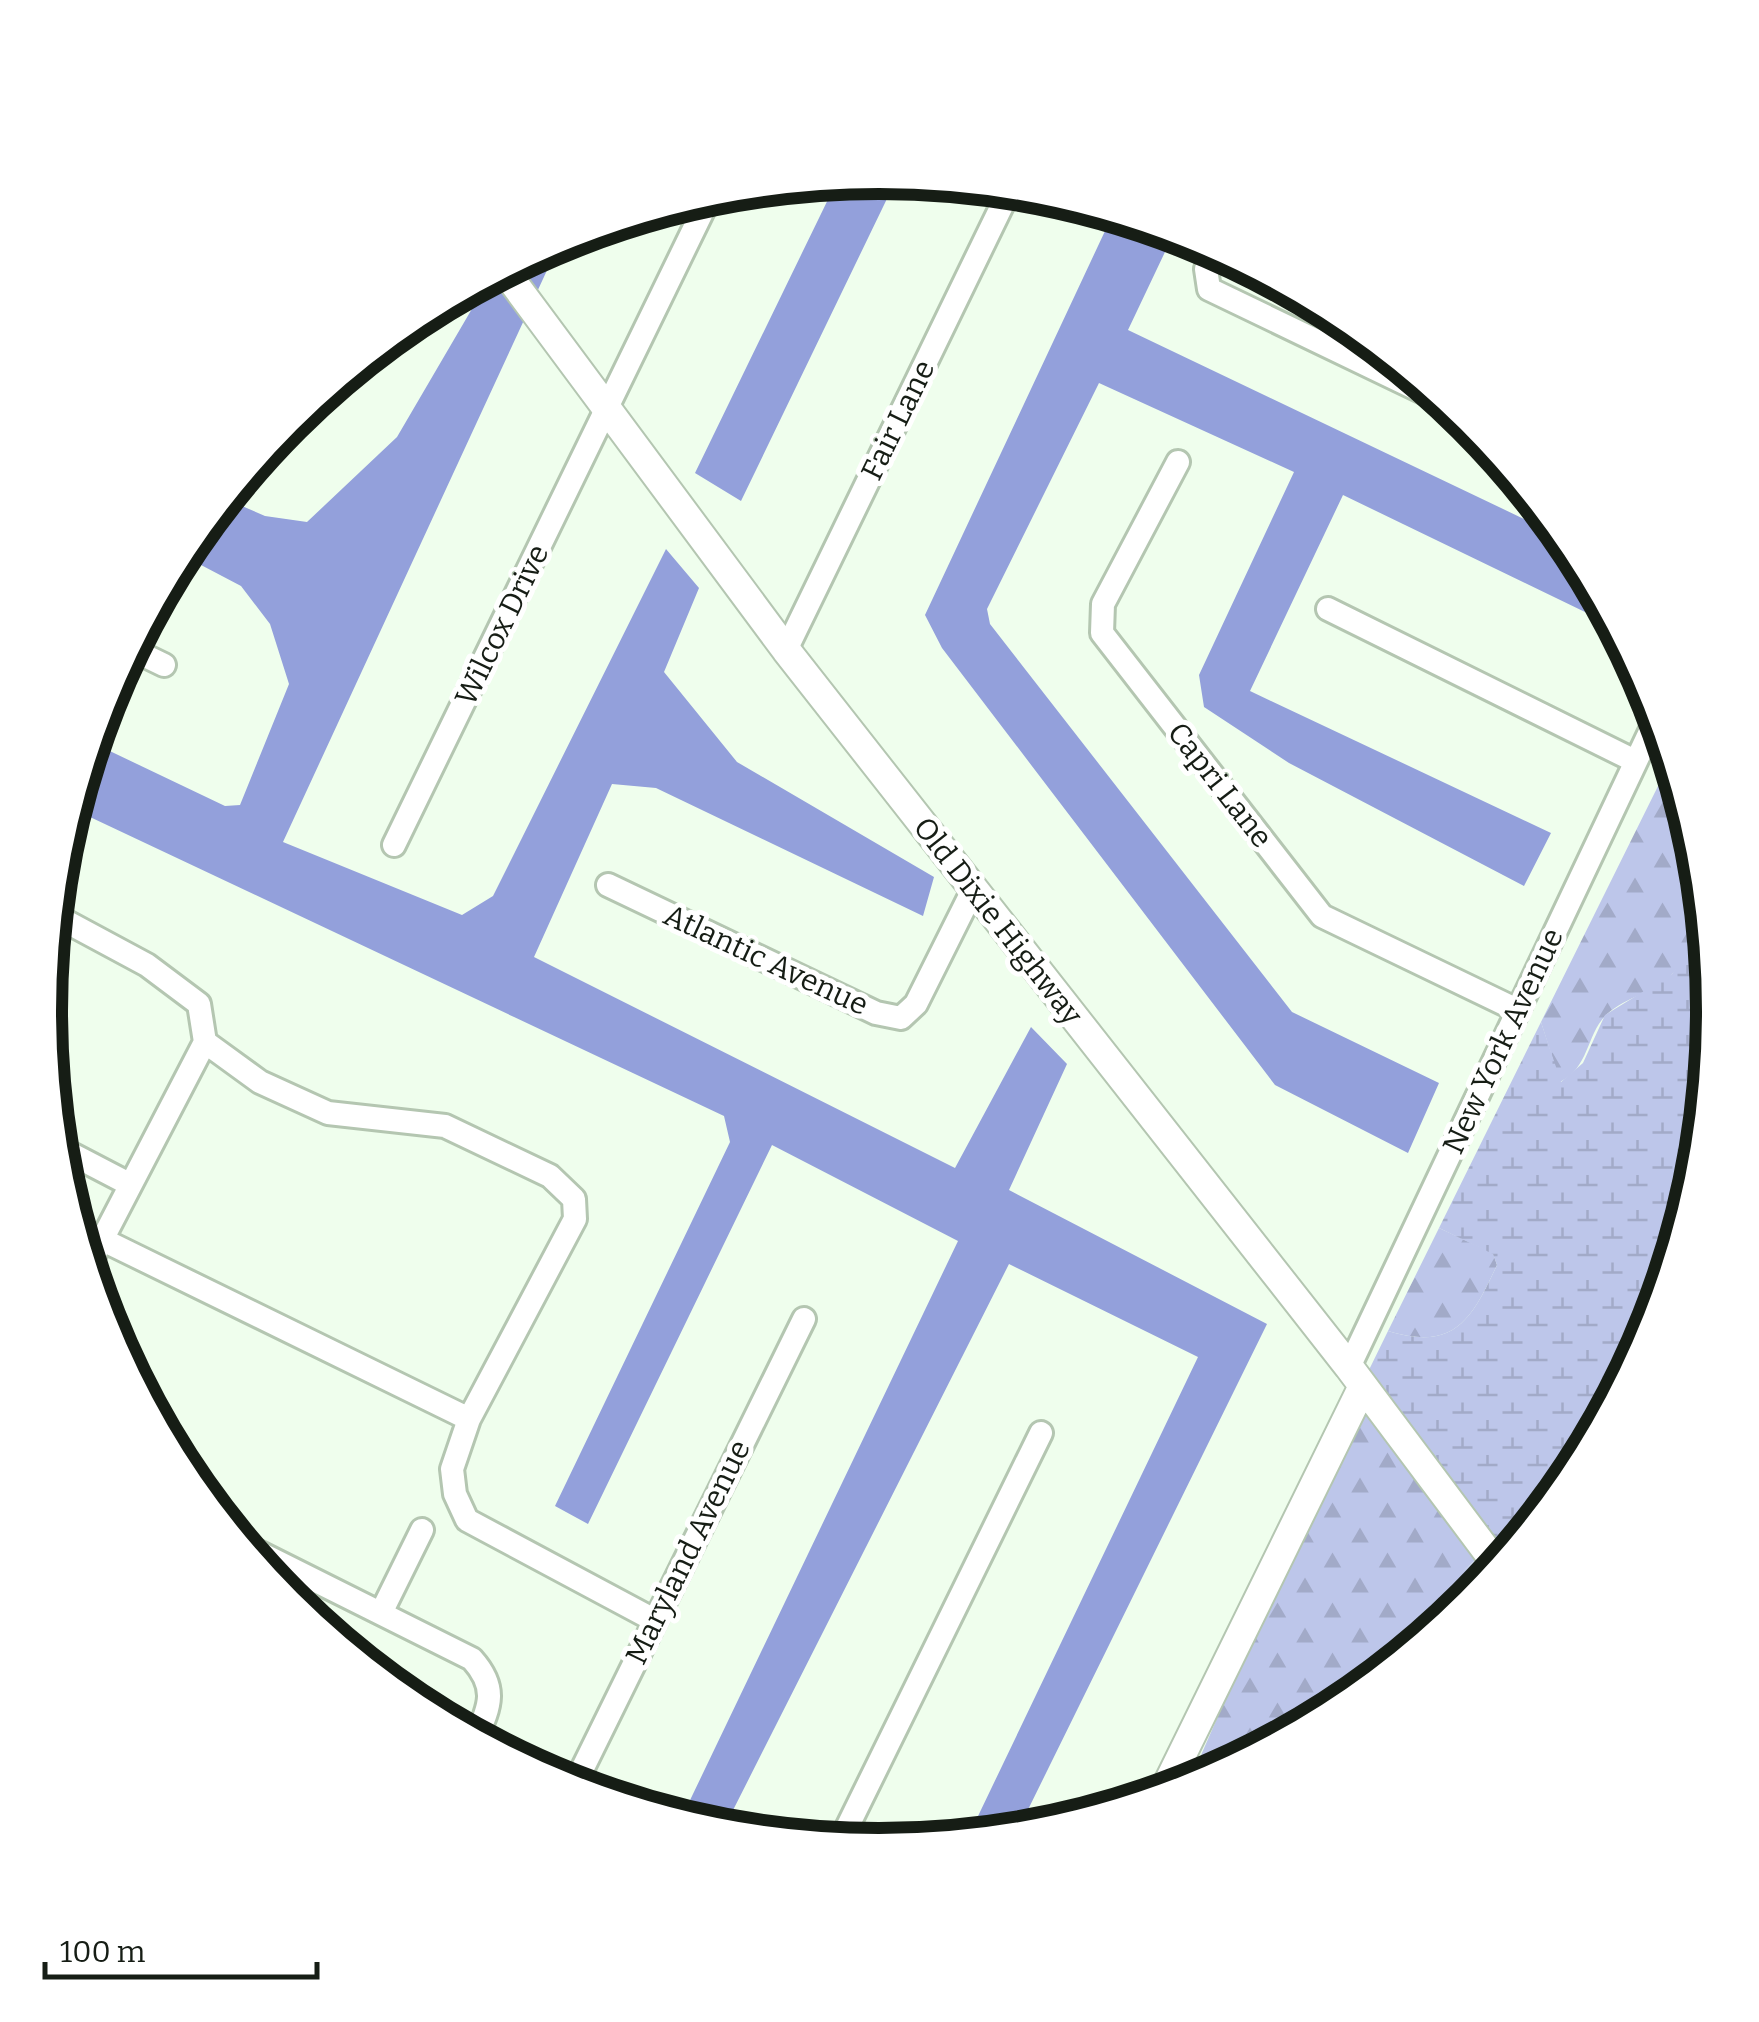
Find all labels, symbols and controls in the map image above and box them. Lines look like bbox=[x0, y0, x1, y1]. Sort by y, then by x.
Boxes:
street label: Fair Lane bbox=[854, 354, 942, 486]
street label: Wilcox Drive bbox=[448, 539, 556, 711]
street label: Capri Lane bbox=[1160, 715, 1280, 855]
street label: Old Dixie Highway bbox=[906, 810, 1090, 1032]
street label: Atlantic Avenue bbox=[658, 897, 874, 1023]
street label: New York Avenue bbox=[1435, 923, 1571, 1159]
street label: Maryland Avenue bbox=[618, 1434, 758, 1670]
scale bar bbox=[45, 1917, 318, 1979]
text: 100 m bbox=[60, 1934, 146, 1970]

